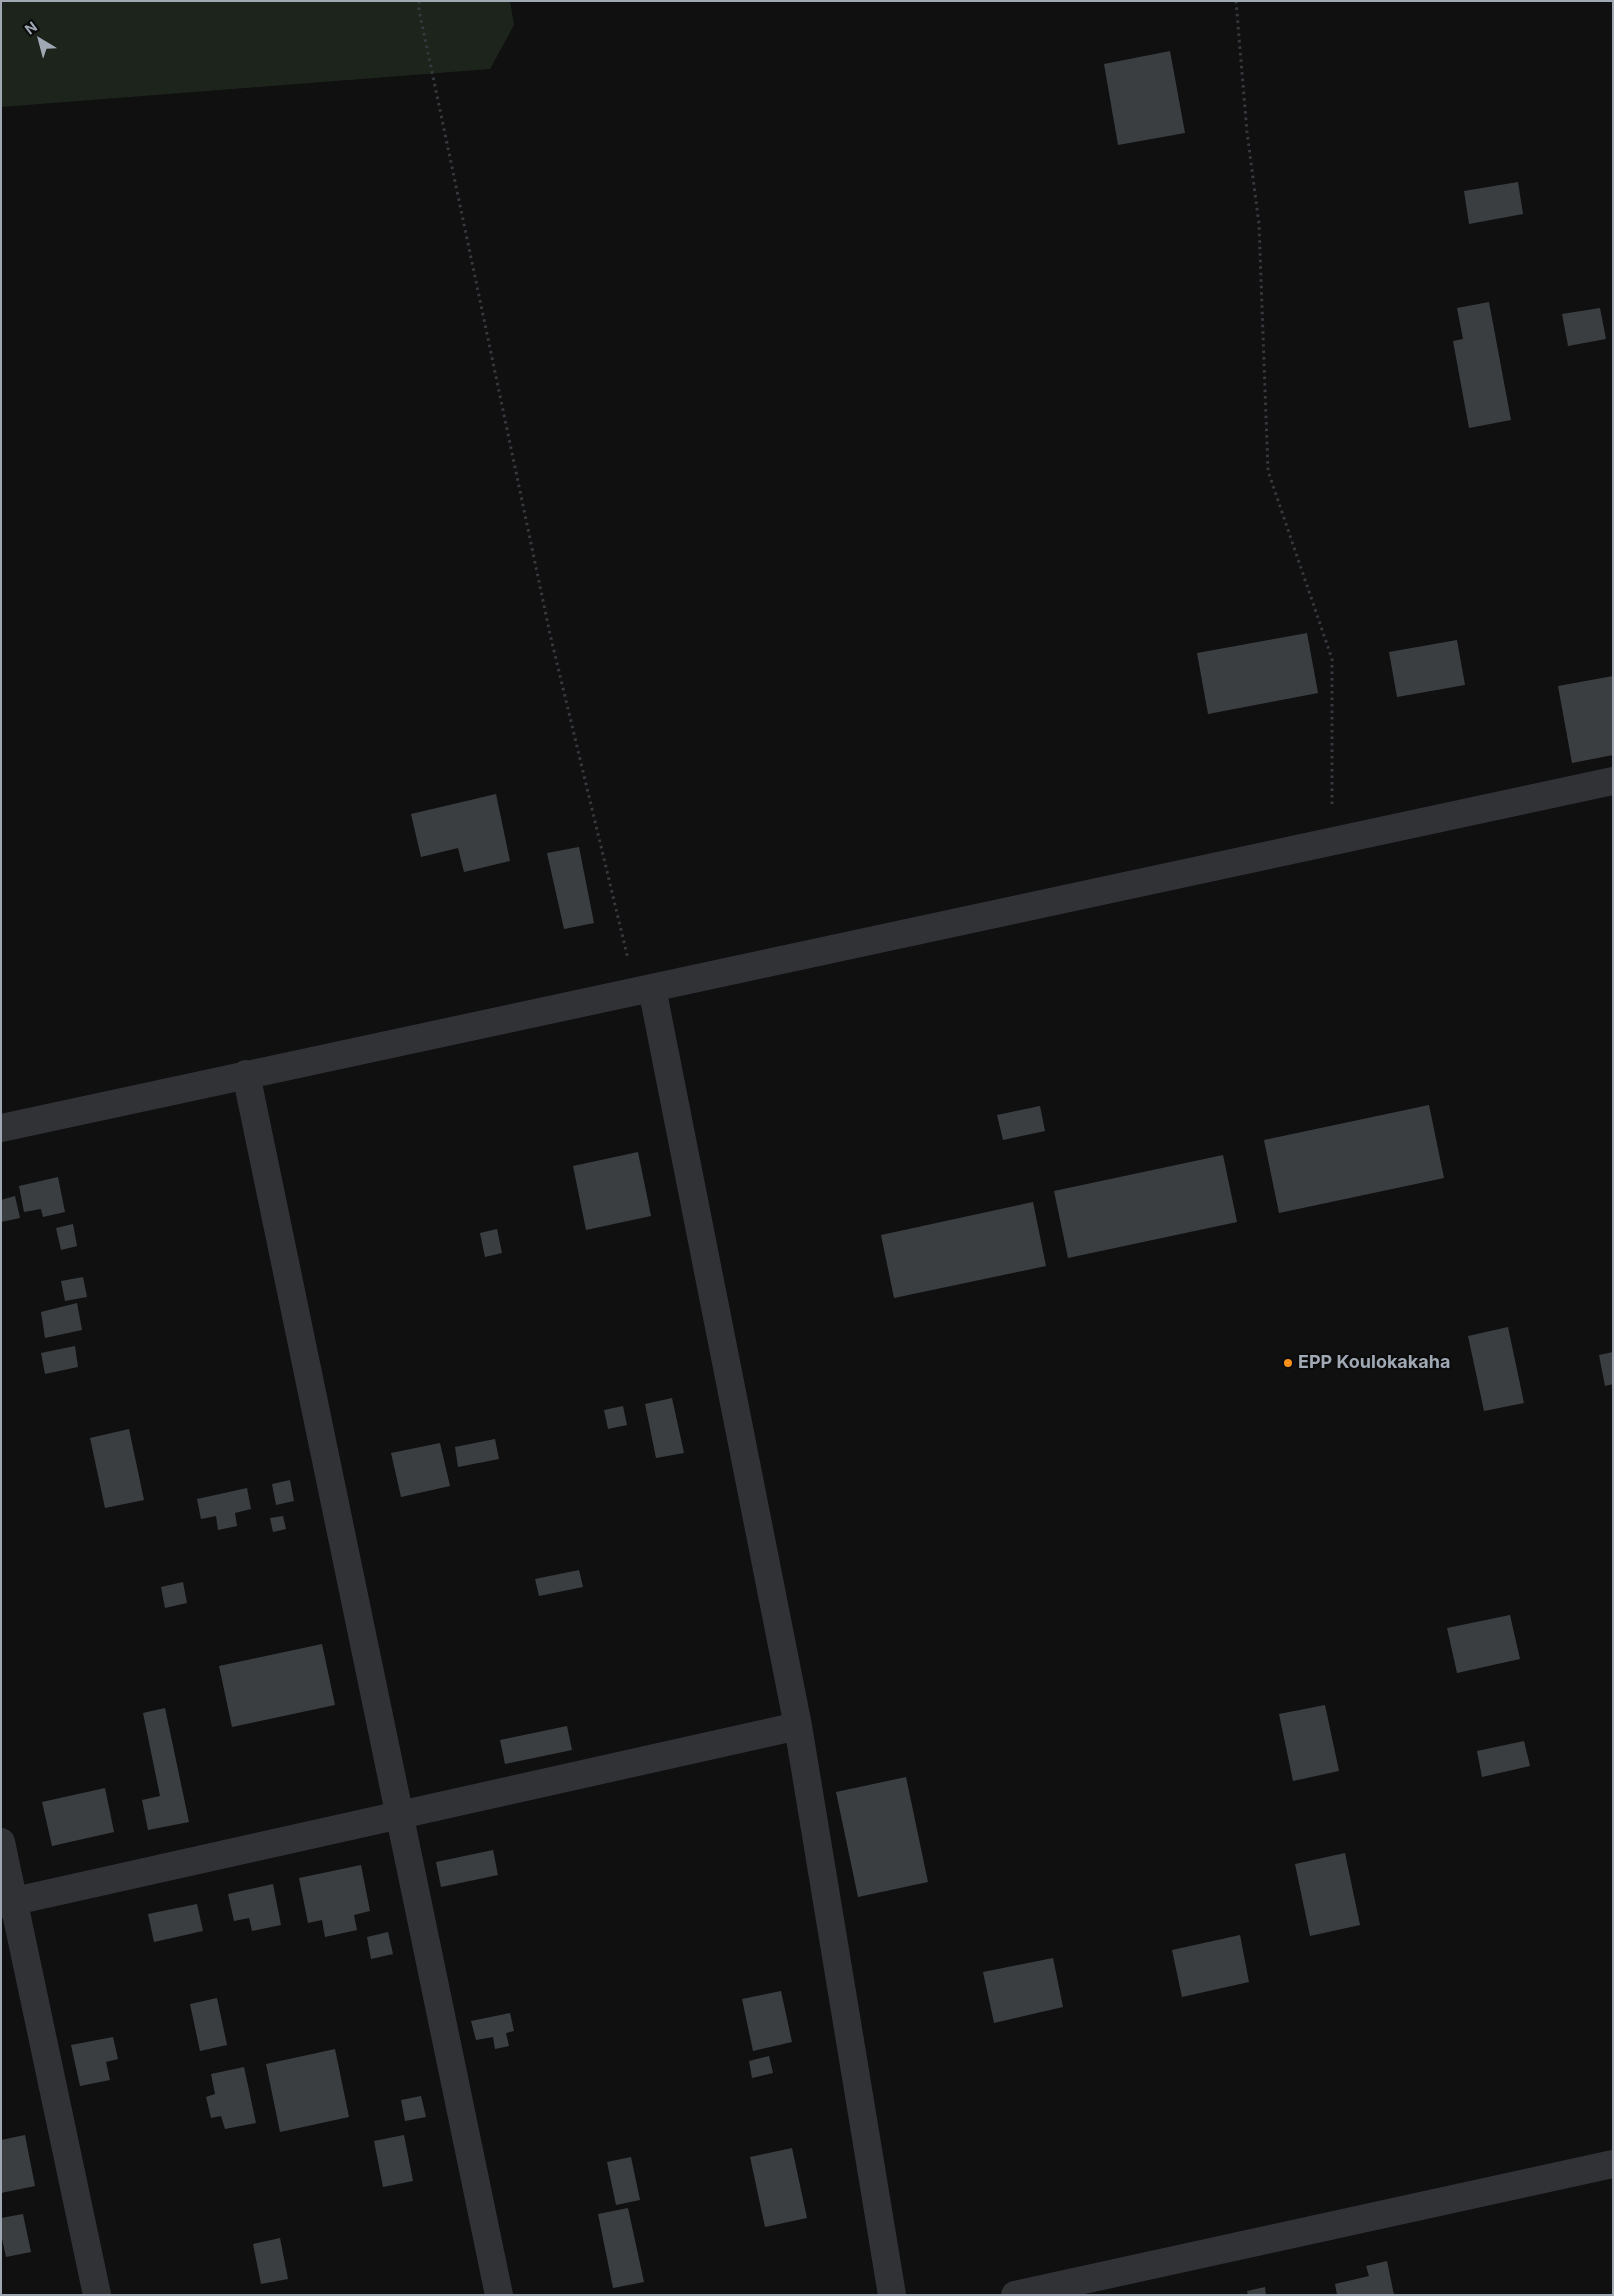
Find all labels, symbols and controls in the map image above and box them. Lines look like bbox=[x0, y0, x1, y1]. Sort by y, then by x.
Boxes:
north arrow bbox=[15, 15, 65, 65]
text: N bbox=[21, 18, 40, 38]
place label: EPP Koulokakaha bbox=[1298, 1352, 1450, 1374]
marker: EPP Koulokakaha bbox=[1282, 1357, 1294, 1369]

